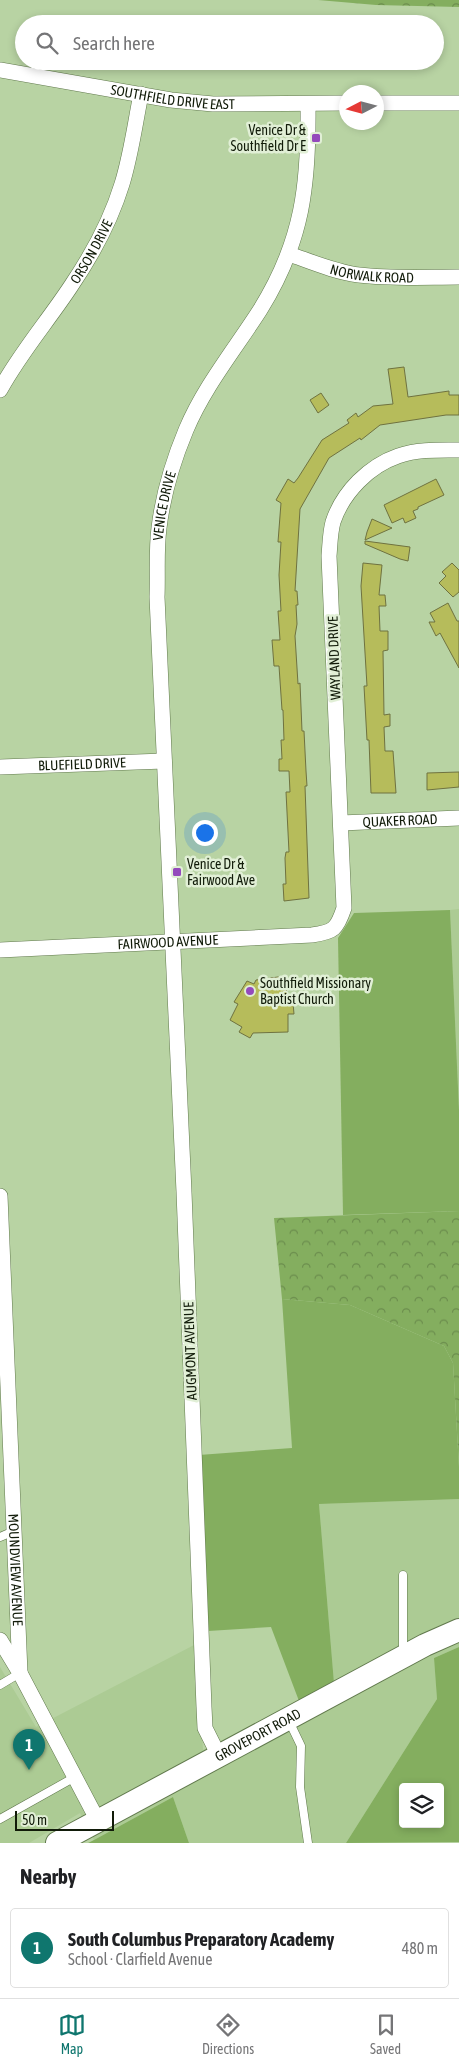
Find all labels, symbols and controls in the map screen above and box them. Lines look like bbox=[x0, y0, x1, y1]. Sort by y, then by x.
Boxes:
search box bbox=[15, 15, 444, 70]
icon: search bbox=[33, 29, 61, 57]
text: Search here bbox=[73, 32, 155, 54]
street label: SOUTHFIELD DRIVE EAST bbox=[109, 82, 235, 112]
north arrow bbox=[339, 85, 384, 130]
place label: Venice Dr & Southfield Dr E bbox=[231, 122, 307, 154]
marker: Venice Dr & Southfield Dr E bbox=[310, 132, 322, 144]
street label: ORSON DRIVE bbox=[67, 217, 115, 287]
street label: NORWALK ROAD bbox=[328, 261, 414, 286]
street label: VENICE DRIVE bbox=[150, 469, 179, 541]
street label: WAYLAND DRIVE bbox=[325, 616, 343, 700]
street label: BLUEFIELD DRIVE bbox=[38, 754, 126, 774]
street label: QUAKER ROAD bbox=[362, 811, 438, 830]
your location bbox=[192, 820, 218, 846]
place label: Venice Dr & Fairwood Ave bbox=[187, 856, 255, 888]
marker: Venice Dr & Fairwood Ave bbox=[171, 866, 183, 878]
street label: FAIRWOOD AVENUE bbox=[117, 932, 219, 952]
place label: Southfield Missionary Baptist Church bbox=[260, 975, 371, 1007]
marker: Southfield Missionary Baptist Church bbox=[244, 985, 256, 997]
street label: AUGMONT AVENUE bbox=[180, 1302, 200, 1400]
street label: MOUNDVIEW AVENUE bbox=[5, 1513, 26, 1626]
street label: GROVEPORT ROAD bbox=[212, 1705, 304, 1765]
pin: 1 bbox=[13, 1729, 45, 1770]
map controls bbox=[399, 1783, 444, 1828]
button: layers bbox=[399, 1783, 444, 1828]
scale bar bbox=[15, 1808, 114, 1831]
text: 50 m bbox=[22, 1812, 47, 1828]
text: Nearby bbox=[20, 1864, 76, 1888]
text: South Columbus Preparatory Academy bbox=[68, 1928, 334, 1950]
text: 1 bbox=[33, 1939, 41, 1957]
text: 480 m bbox=[402, 1939, 438, 1957]
text: School · Clarfield Avenue bbox=[68, 1950, 212, 1968]
tab: Map bbox=[58, 2011, 86, 2057]
tab: Directions bbox=[202, 2011, 254, 2057]
tab: Saved bbox=[370, 2011, 401, 2057]

